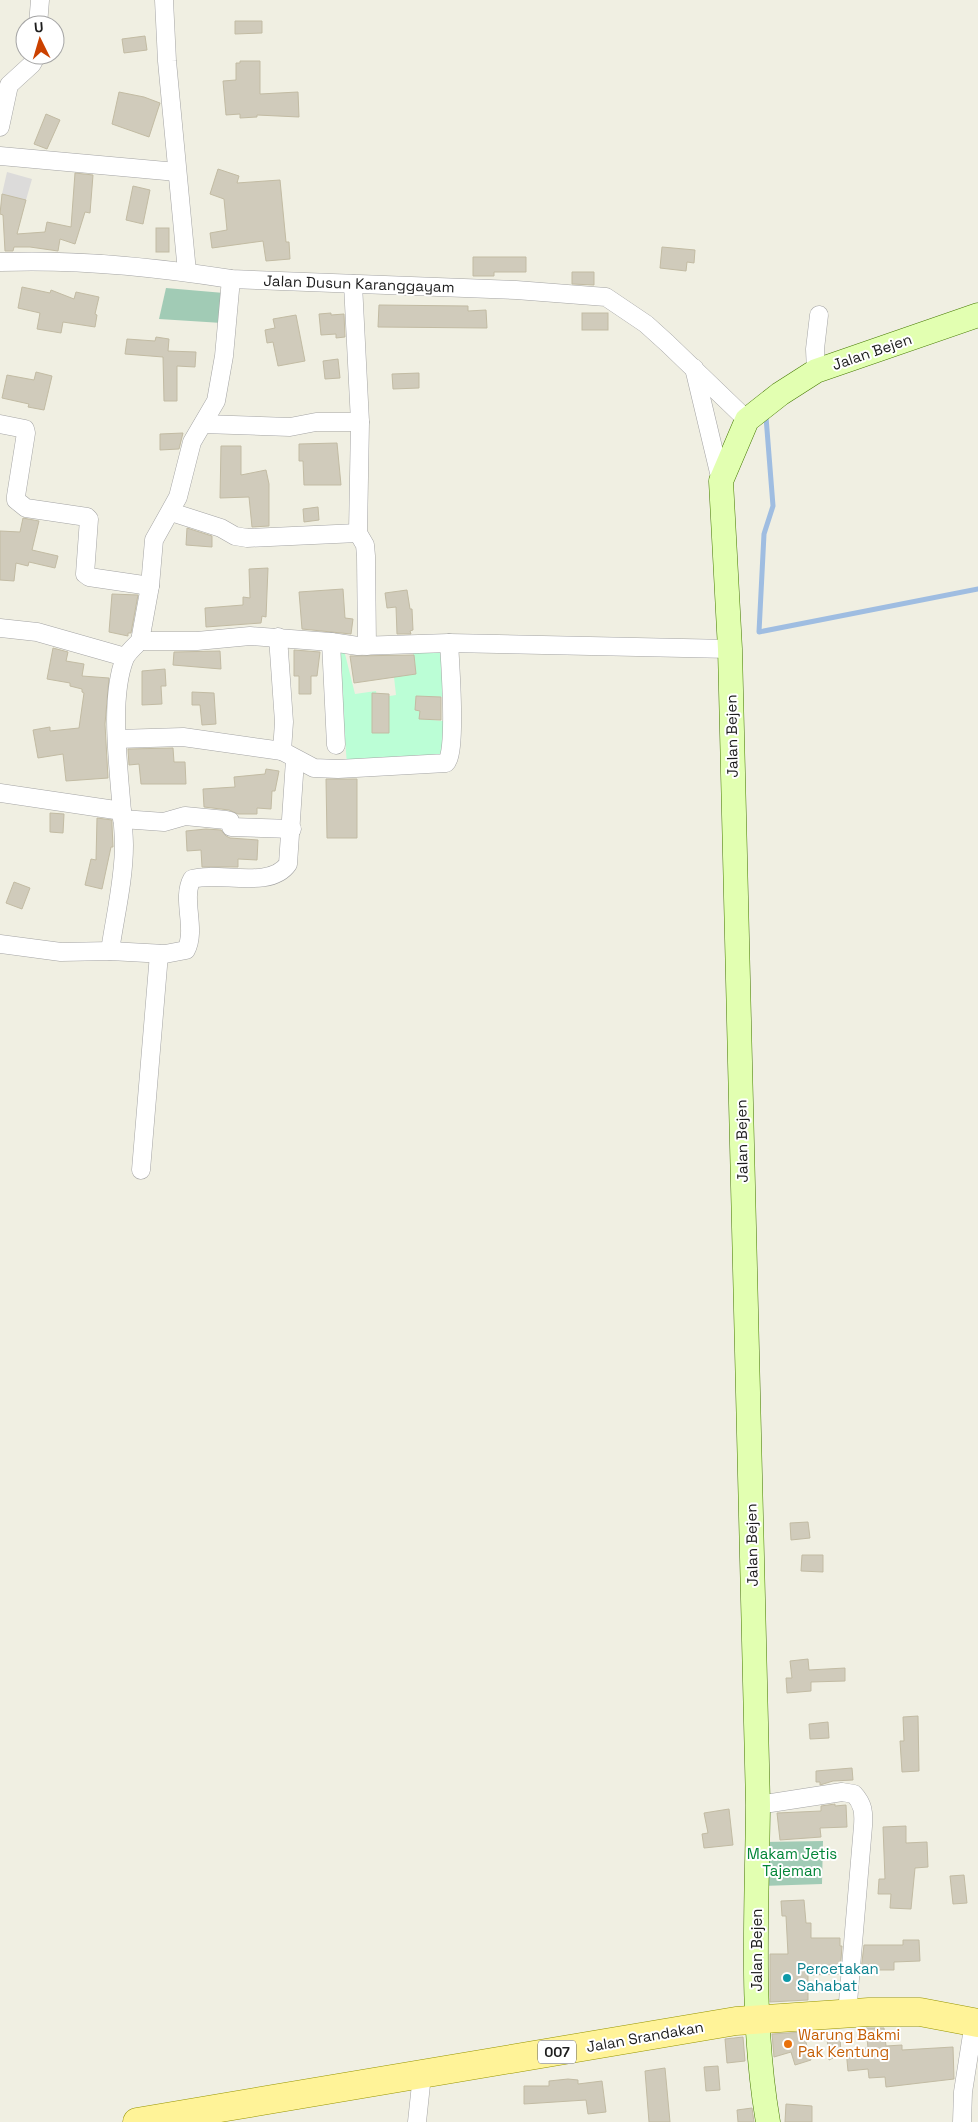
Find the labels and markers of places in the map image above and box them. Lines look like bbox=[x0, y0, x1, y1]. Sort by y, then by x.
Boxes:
place label: Percetakan Sahabat bbox=[797, 1959, 879, 1995]
marker: Percetakan Sahabat bbox=[781, 1972, 793, 1984]
place label: Warung Bakmi Pak Kentung bbox=[798, 2025, 900, 2061]
marker: Warung Bakmi Pak Kentung bbox=[782, 2038, 794, 2050]

